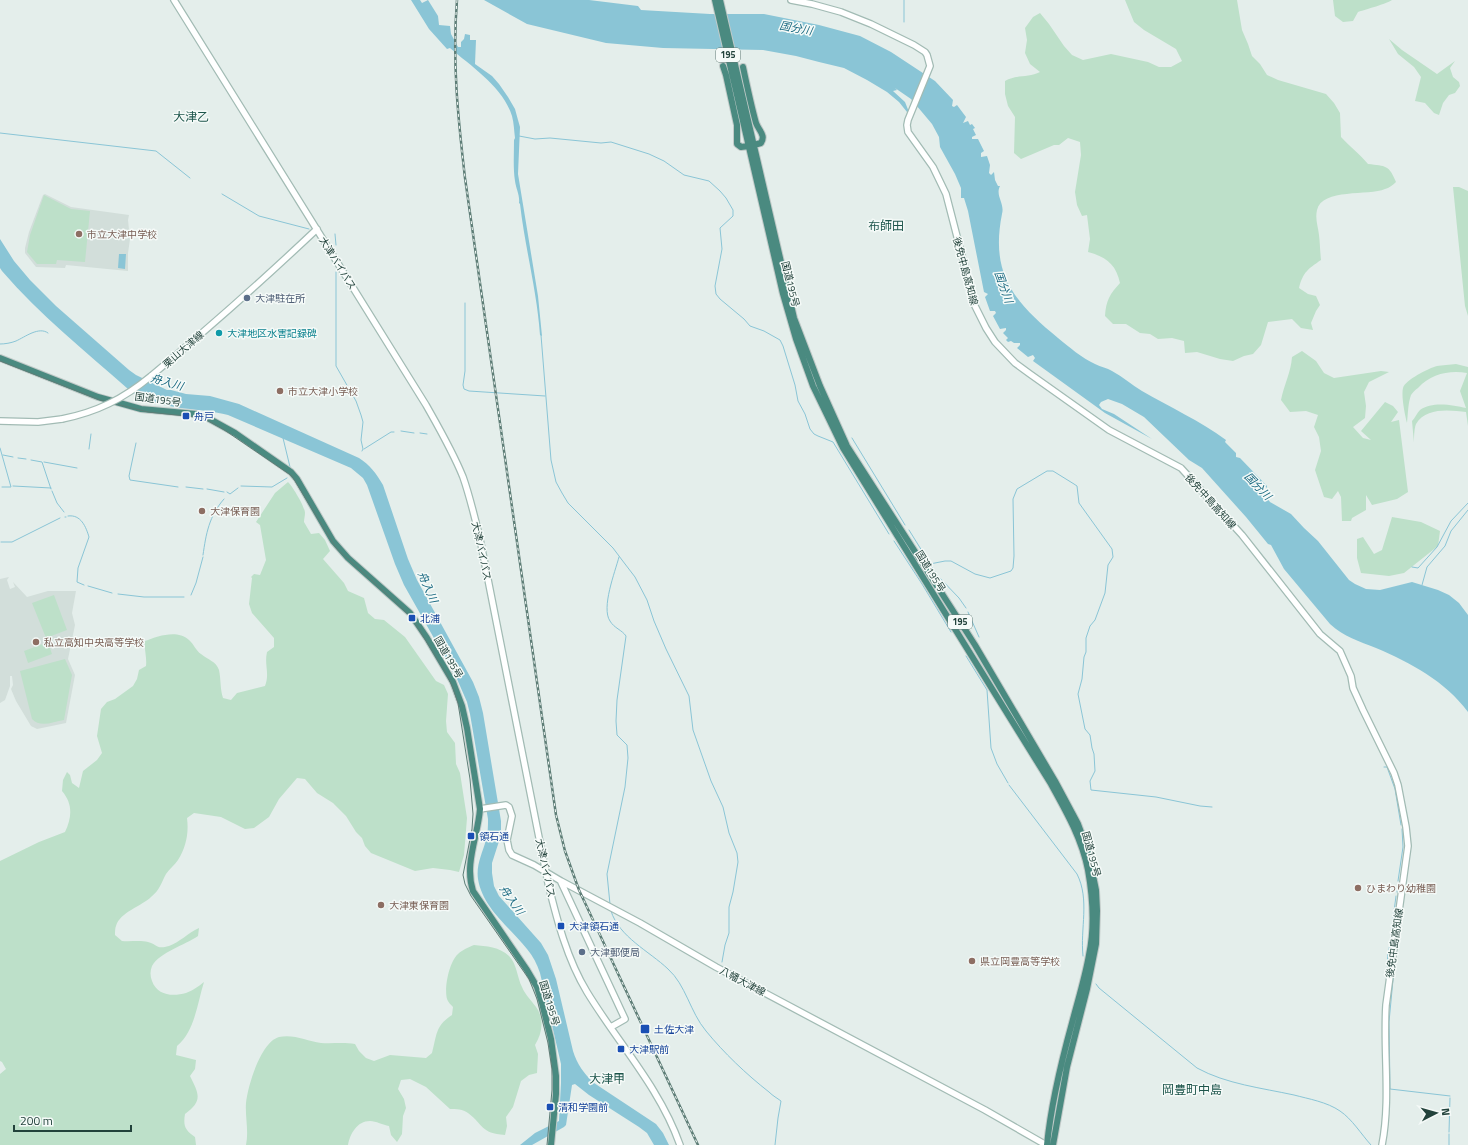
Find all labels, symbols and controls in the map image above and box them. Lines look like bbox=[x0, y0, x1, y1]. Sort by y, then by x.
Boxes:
water label: 国分川 bbox=[778, 17, 815, 39]
road number: 195 bbox=[716, 48, 740, 62]
district label: 大津乙 bbox=[173, 107, 209, 126]
district label: 布師田 bbox=[868, 216, 904, 235]
place label: 市立大津中学校 bbox=[87, 227, 157, 242]
marker: 市立大津中学校 bbox=[74, 229, 84, 239]
street label: 大津バイパス bbox=[315, 234, 360, 293]
street label: 後免中島高知線 bbox=[949, 235, 982, 307]
street label: 国道195号 bbox=[778, 260, 803, 309]
water label: 国分川 bbox=[991, 269, 1018, 306]
place label: 大津駐在所 bbox=[255, 291, 305, 306]
marker: 大津駐在所 bbox=[242, 293, 252, 303]
place label: 大津地区水害記録碑 bbox=[227, 326, 317, 341]
street label: 栗山大津線 bbox=[160, 327, 207, 371]
marker: 大津地区水害記録碑 bbox=[214, 328, 224, 338]
water label: 舟入川 bbox=[149, 370, 186, 395]
place label: 市立大津小学校 bbox=[288, 384, 358, 399]
marker: 市立大津小学校 bbox=[275, 386, 285, 396]
street label: 国道195号 bbox=[134, 389, 182, 410]
place label: 舟戸 bbox=[194, 409, 214, 424]
marker: 舟戸 bbox=[181, 411, 191, 421]
water label: 国分川 bbox=[1241, 469, 1276, 504]
street label: 後免中島高知線 bbox=[1182, 470, 1240, 532]
place label: 大津保育園 bbox=[210, 504, 260, 519]
marker: 大津保育園 bbox=[197, 506, 207, 516]
street label: 大津バイパス bbox=[468, 520, 495, 582]
street label: 国道195号 bbox=[912, 547, 949, 595]
water label: 舟入川 bbox=[414, 569, 442, 606]
place label: 北浦 bbox=[420, 611, 440, 626]
marker: 北浦 bbox=[407, 613, 417, 623]
road number: 195 bbox=[948, 615, 972, 629]
street label: 国道195号 bbox=[430, 633, 467, 681]
place label: 私立高知中央高等学校 bbox=[44, 635, 144, 650]
marker: 私立高知中央高等学校 bbox=[31, 637, 41, 647]
place label: 領石通 bbox=[479, 829, 509, 844]
street label: 国道195号 bbox=[1078, 830, 1105, 879]
marker: 領石通 bbox=[466, 831, 476, 841]
street label: 大津バイパス bbox=[532, 837, 559, 899]
place label: ひまわり幼稚園 bbox=[1366, 881, 1436, 896]
water label: 舟入川 bbox=[496, 882, 529, 919]
marker: ひまわり幼稚園 bbox=[1353, 883, 1363, 893]
place label: 大津東保育園 bbox=[389, 898, 449, 913]
marker: 大津東保育園 bbox=[376, 900, 386, 910]
street label: 後免中島高知線 bbox=[1382, 907, 1407, 979]
place label: 大津領石通 bbox=[569, 919, 619, 934]
marker: 大津領石通 bbox=[556, 921, 566, 931]
place label: 大津郵便局 bbox=[590, 945, 640, 960]
marker: 大津郵便局 bbox=[577, 947, 587, 957]
place label: 県立岡豊高等学校 bbox=[980, 954, 1060, 969]
marker: 県立岡豊高等学校 bbox=[967, 956, 977, 966]
street label: 八幡大津線 bbox=[717, 963, 768, 1000]
street label: 国道195号 bbox=[536, 979, 564, 1028]
place label: 土佐大津 bbox=[654, 1022, 694, 1037]
marker: 土佐大津 bbox=[639, 1023, 651, 1035]
place label: 大津駅前 bbox=[629, 1042, 669, 1057]
marker: 大津駅前 bbox=[616, 1044, 626, 1054]
district label: 大津甲 bbox=[589, 1069, 625, 1088]
district label: 岡豊町中島 bbox=[1162, 1080, 1222, 1099]
north arrow bbox=[1416, 1093, 1456, 1133]
place label: 清和学園前 bbox=[558, 1100, 608, 1115]
marker: 清和学園前 bbox=[545, 1102, 555, 1112]
scale bar bbox=[14, 1107, 131, 1133]
text: N bbox=[1438, 1107, 1454, 1117]
text: 200 m bbox=[20, 1111, 53, 1130]

